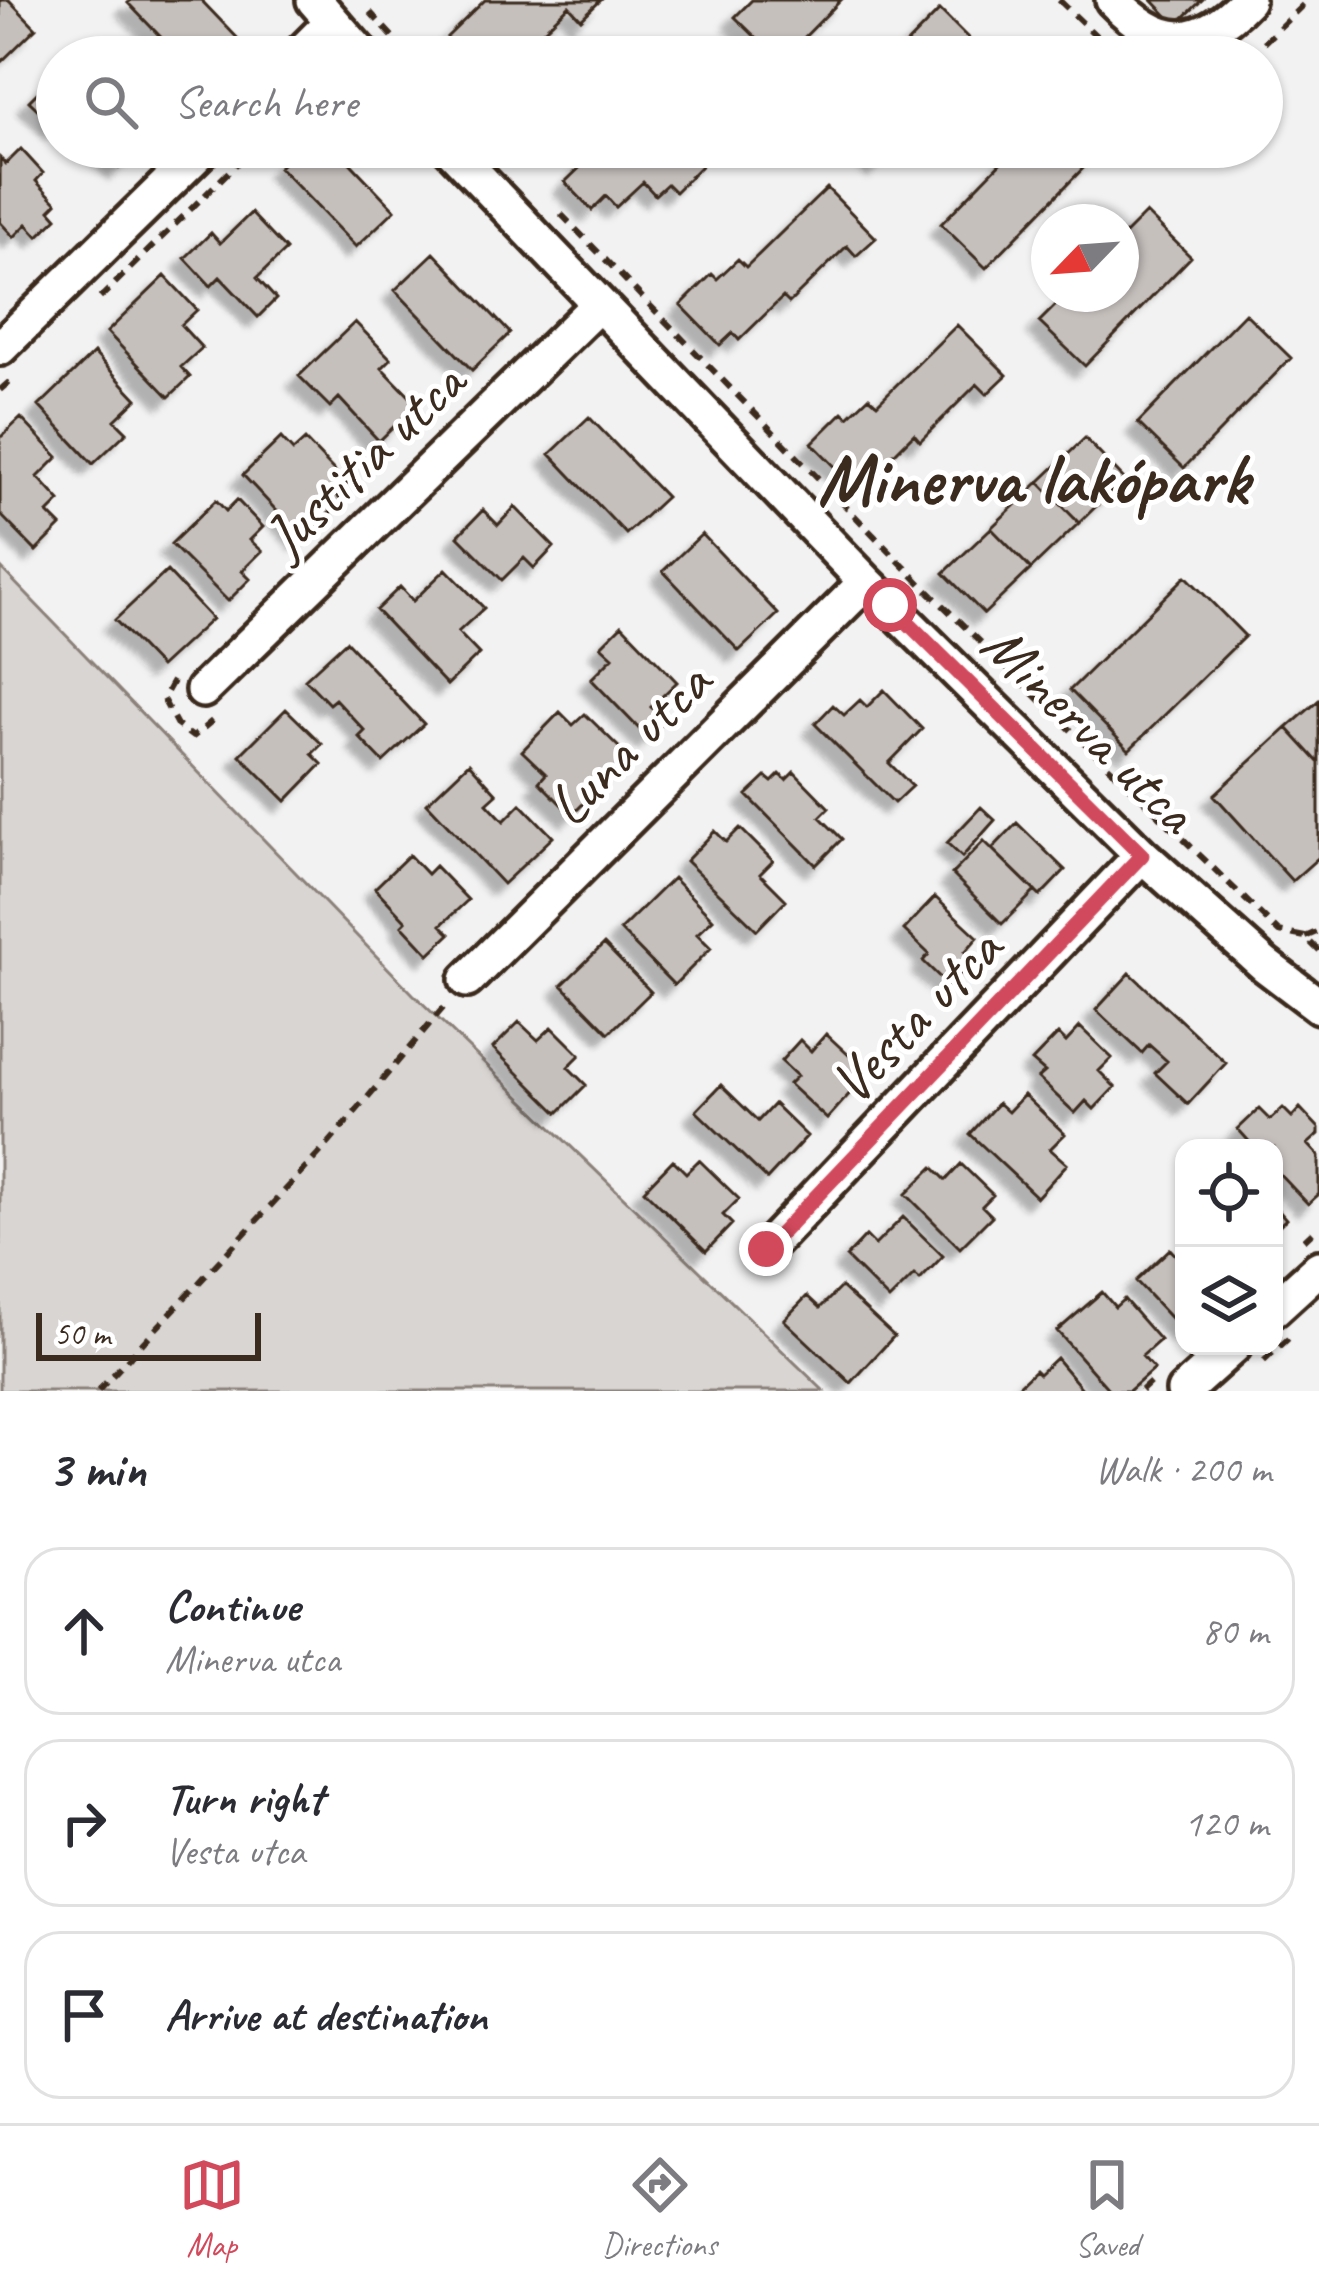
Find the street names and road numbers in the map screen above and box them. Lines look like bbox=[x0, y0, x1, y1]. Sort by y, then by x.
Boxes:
street label: Justitia utca bbox=[245, 342, 484, 576]
street label: Minerva utca bbox=[966, 607, 1215, 851]
street label: Luna utca bbox=[531, 643, 730, 842]
street label: Vesta utca bbox=[814, 909, 1021, 1120]

